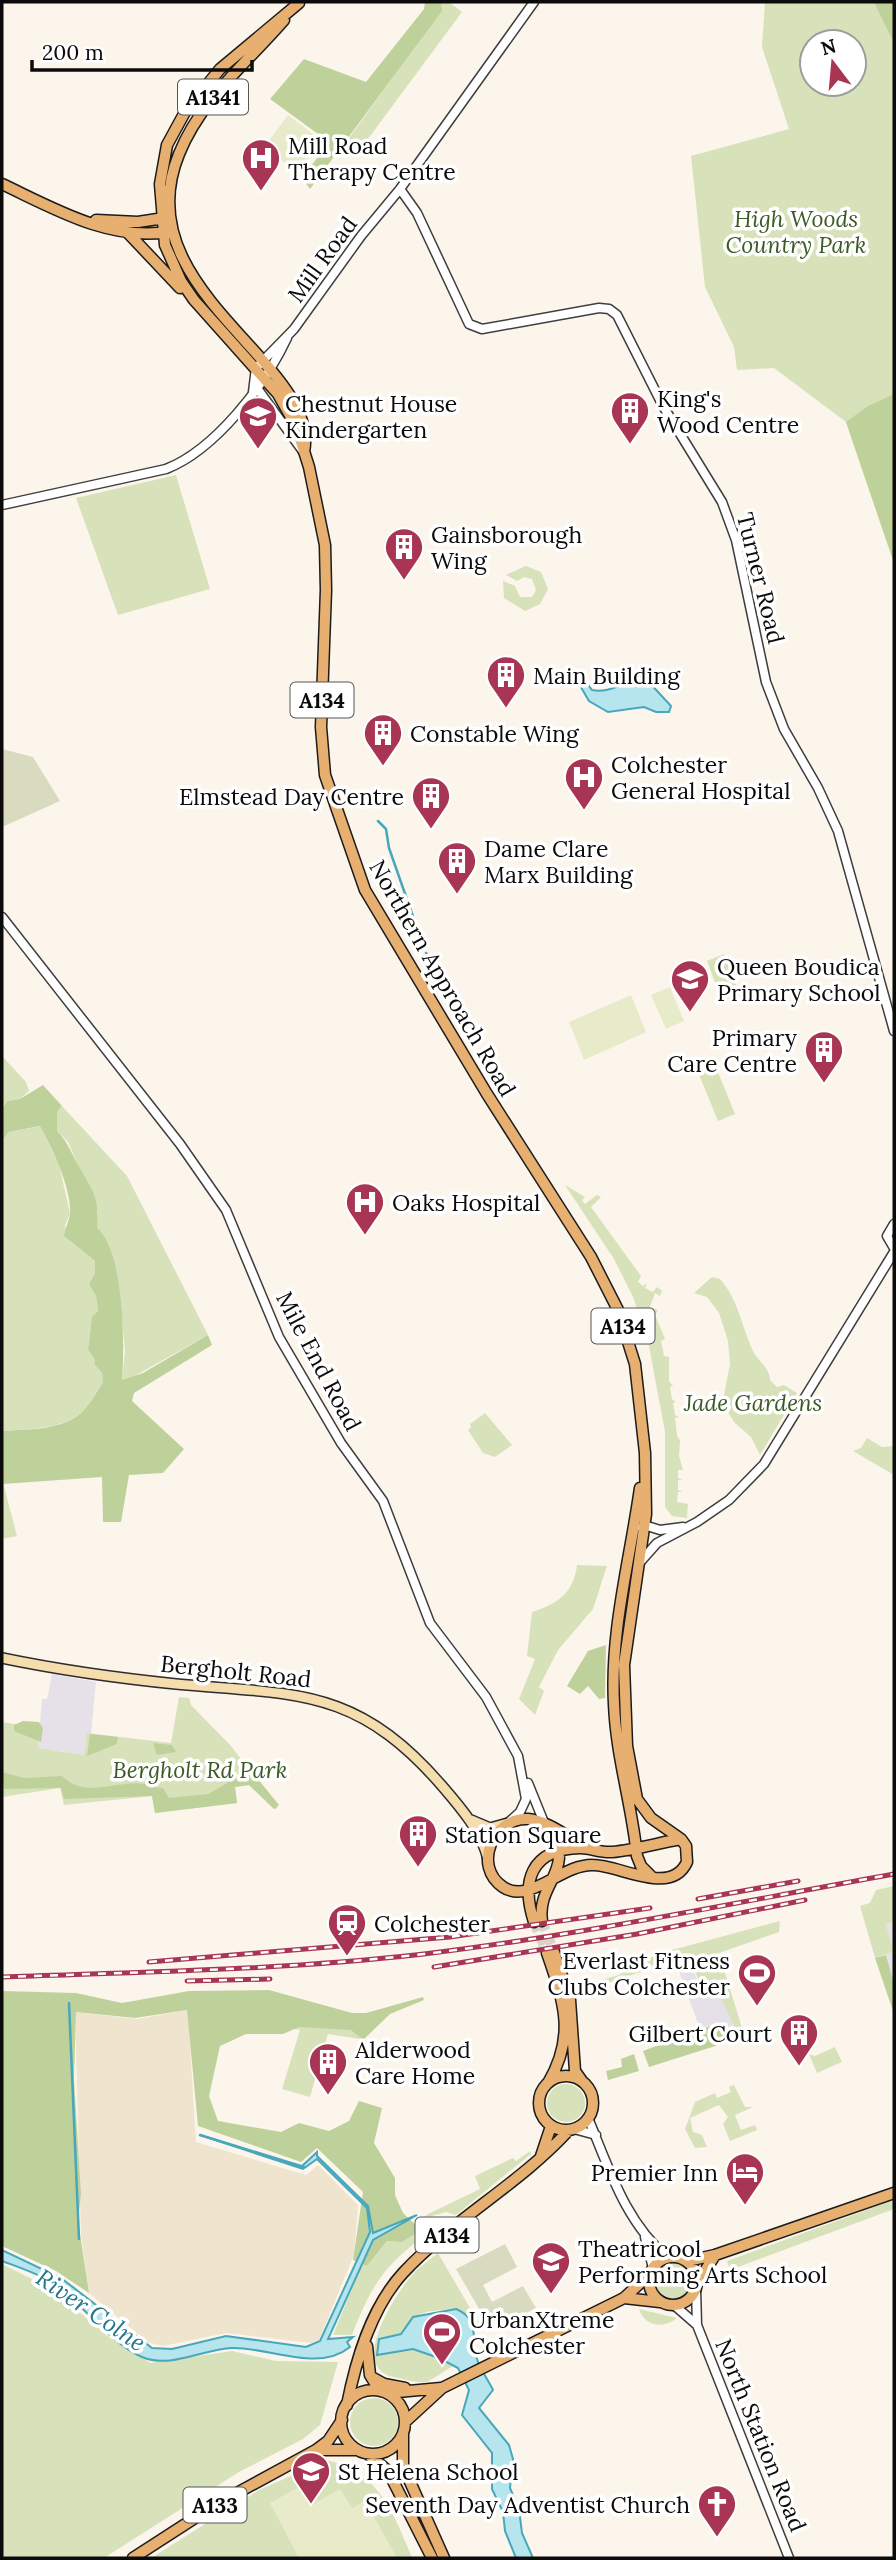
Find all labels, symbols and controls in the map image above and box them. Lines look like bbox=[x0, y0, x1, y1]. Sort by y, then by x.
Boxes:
scale bar bbox=[32, 28, 252, 72]
north arrow bbox=[798, 28, 868, 98]
text: N bbox=[818, 33, 839, 60]
text: 200 m bbox=[42, 39, 104, 66]
road number: A1341 bbox=[178, 80, 248, 114]
place label: Mill Road Therapy Centre bbox=[288, 131, 456, 186]
hospital icon: Mill Road Therapy Centre bbox=[240, 137, 282, 192]
park label: High Woods Country Park bbox=[726, 204, 866, 259]
street label: Mill Road bbox=[281, 210, 363, 308]
place label: King's Wood Centre bbox=[657, 384, 799, 439]
place label: Chestnut House Kindergarten bbox=[285, 389, 457, 444]
building icon: King's Wood Centre bbox=[609, 390, 651, 445]
school or university icon: Chestnut House Kindergarten bbox=[237, 395, 279, 450]
street label: Turner Road bbox=[731, 510, 791, 647]
place label: Gainsborough Wing bbox=[431, 520, 583, 575]
building icon: Gainsborough Wing bbox=[383, 526, 425, 581]
building icon: Main Building bbox=[485, 654, 527, 709]
place label: Main Building bbox=[533, 661, 681, 690]
road number: A134 bbox=[290, 682, 354, 718]
building icon: Constable Wing bbox=[362, 712, 404, 767]
place label: Constable Wing bbox=[410, 719, 580, 748]
place label: Colchester General Hospital bbox=[611, 750, 791, 805]
hospital icon: Colchester General Hospital bbox=[563, 756, 605, 811]
building icon: Elmstead Day Centre bbox=[410, 775, 452, 830]
place label: Elmstead Day Centre bbox=[179, 782, 404, 811]
place label: Dame Clare Marx Building bbox=[484, 834, 634, 889]
building icon: Dame Clare Marx Building bbox=[436, 840, 478, 895]
street label: Northern Approach Road bbox=[363, 855, 523, 1102]
place label: Queen Boudica Primary School bbox=[717, 952, 881, 1007]
school or university icon: Queen Boudica Primary School bbox=[669, 958, 711, 1013]
place label: Primary Care Centre bbox=[667, 1023, 798, 1078]
building icon: Primary Care Centre bbox=[803, 1029, 845, 1084]
hospital icon: Oaks Hospital bbox=[344, 1181, 386, 1236]
place label: Oaks Hospital bbox=[392, 1188, 540, 1217]
street label: Mile End Road bbox=[270, 1286, 368, 1436]
road number: A134 bbox=[592, 1308, 654, 1344]
park label: Jade Gardens bbox=[683, 1388, 822, 1417]
street label: Bergholt Road bbox=[159, 1649, 313, 1693]
park label: Bergholt Rd Park bbox=[113, 1755, 288, 1784]
building icon: Station Square bbox=[397, 1813, 439, 1868]
place label: Station Square bbox=[445, 1820, 602, 1849]
station icon: Colchester bbox=[326, 1902, 368, 1957]
place label: Colchester bbox=[374, 1909, 490, 1938]
place label: Everlast Fitness Clubs Colchester bbox=[548, 1946, 730, 2001]
sports icon: Everlast Fitness Clubs Colchester bbox=[736, 1952, 778, 2007]
building icon: Gilbert Court bbox=[778, 2012, 820, 2067]
place label: Gilbert Court bbox=[629, 2019, 772, 2048]
place label: Alderwood Care Home bbox=[354, 2035, 475, 2090]
building icon: Alderwood Care Home bbox=[307, 2041, 349, 2096]
hotel icon: Premier Inn bbox=[724, 2151, 766, 2206]
place label: Premier Inn bbox=[591, 2158, 718, 2187]
road number: A134 bbox=[416, 2218, 478, 2252]
place label: Theatricool Performing Arts School bbox=[578, 2234, 827, 2289]
school or university icon: Theatricool Performing Arts School bbox=[530, 2240, 572, 2295]
water label: River Colne bbox=[30, 2262, 152, 2358]
place label: UrbanXtreme Colchester bbox=[469, 2305, 614, 2360]
sports icon: UrbanXtreme Colchester bbox=[421, 2311, 463, 2366]
street label: North Station Road bbox=[709, 2334, 813, 2536]
school or university icon: St Helena School bbox=[290, 2450, 332, 2505]
place label: St Helena School bbox=[338, 2457, 519, 2486]
church icon: Seventh Day Adventist Church bbox=[696, 2483, 738, 2538]
road number: A133 bbox=[184, 2488, 246, 2522]
place label: Seventh Day Adventist Church bbox=[365, 2490, 690, 2519]

